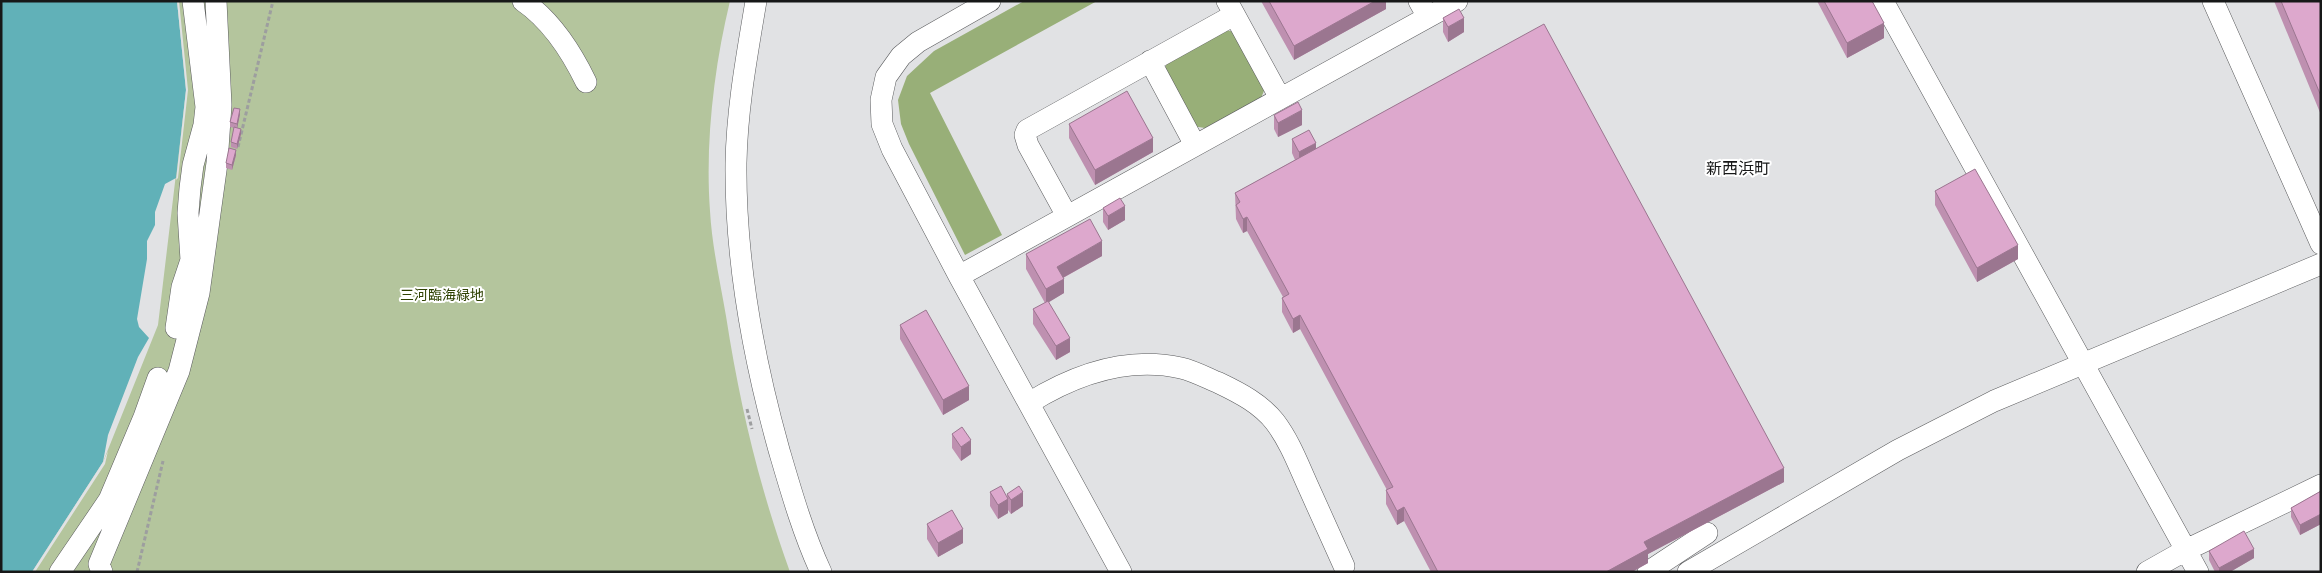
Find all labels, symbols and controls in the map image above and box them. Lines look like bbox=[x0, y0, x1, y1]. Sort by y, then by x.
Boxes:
district label: 新西浜町 bbox=[1706, 158, 1770, 178]
park label: 三河臨海緑地 bbox=[400, 286, 484, 304]

